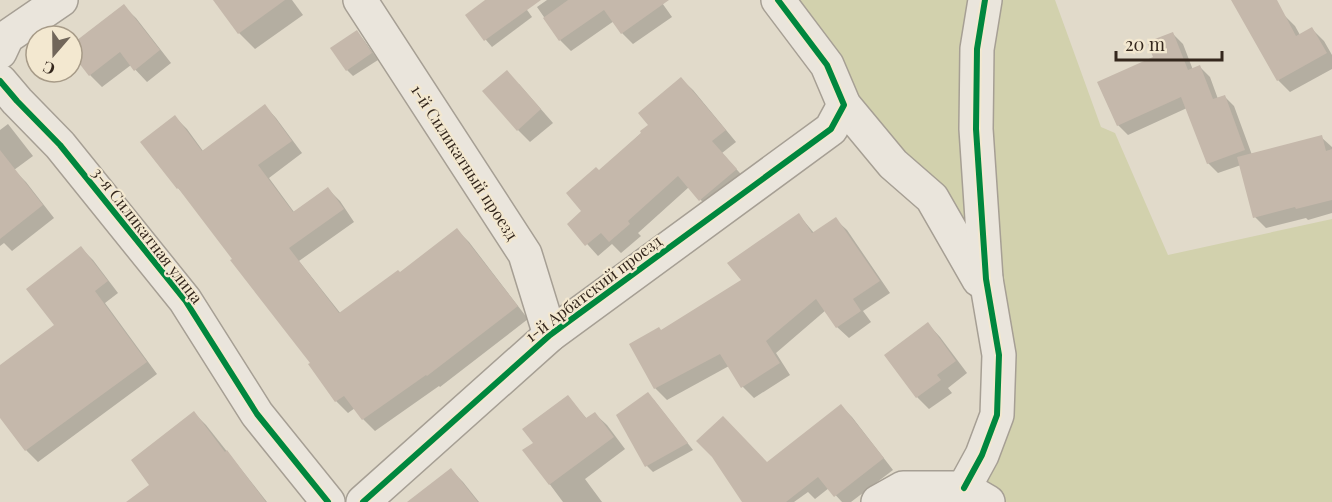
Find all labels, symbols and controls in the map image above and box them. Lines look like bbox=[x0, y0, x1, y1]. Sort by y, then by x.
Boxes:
north arrow bbox=[24, 24, 84, 84]
scale bar bbox=[1116, 24, 1222, 62]
text: 20 m bbox=[1125, 32, 1165, 56]
text: С bbox=[40, 57, 58, 80]
street label: 1-й Силикатный проезд bbox=[407, 80, 524, 244]
street label: 3-я Силикатная улица bbox=[88, 163, 208, 307]
street label: 1-й Арбатский проезд bbox=[521, 229, 666, 346]

